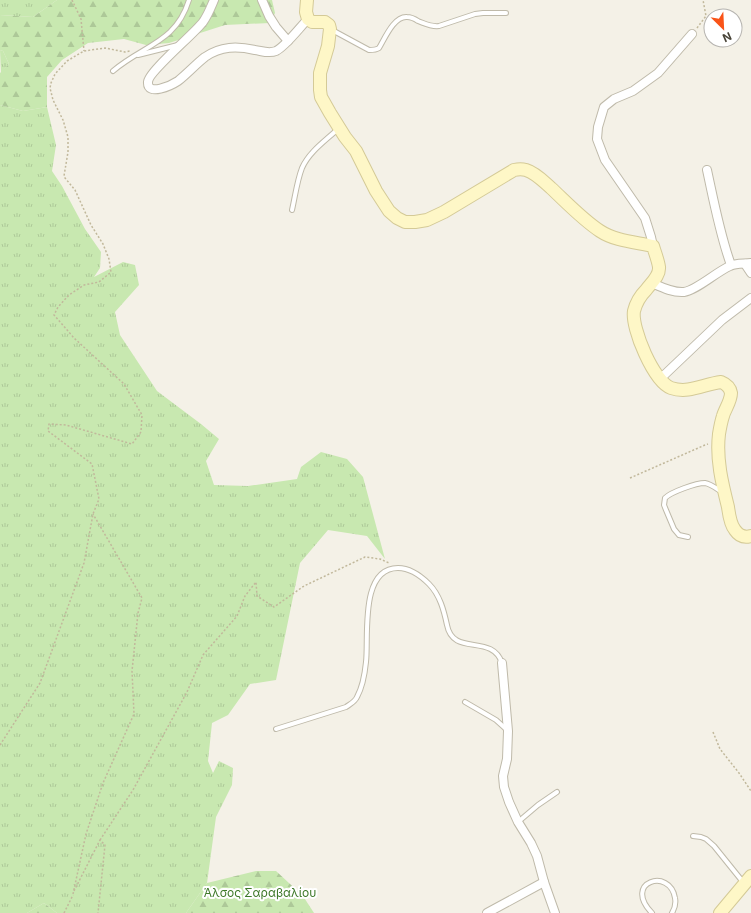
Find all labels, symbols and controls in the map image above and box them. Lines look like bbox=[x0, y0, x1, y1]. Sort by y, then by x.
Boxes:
north arrow bbox=[703, 8, 743, 48]
text: N bbox=[720, 29, 734, 45]
park label: Άλσος Σαραβαλίου bbox=[204, 885, 316, 900]

